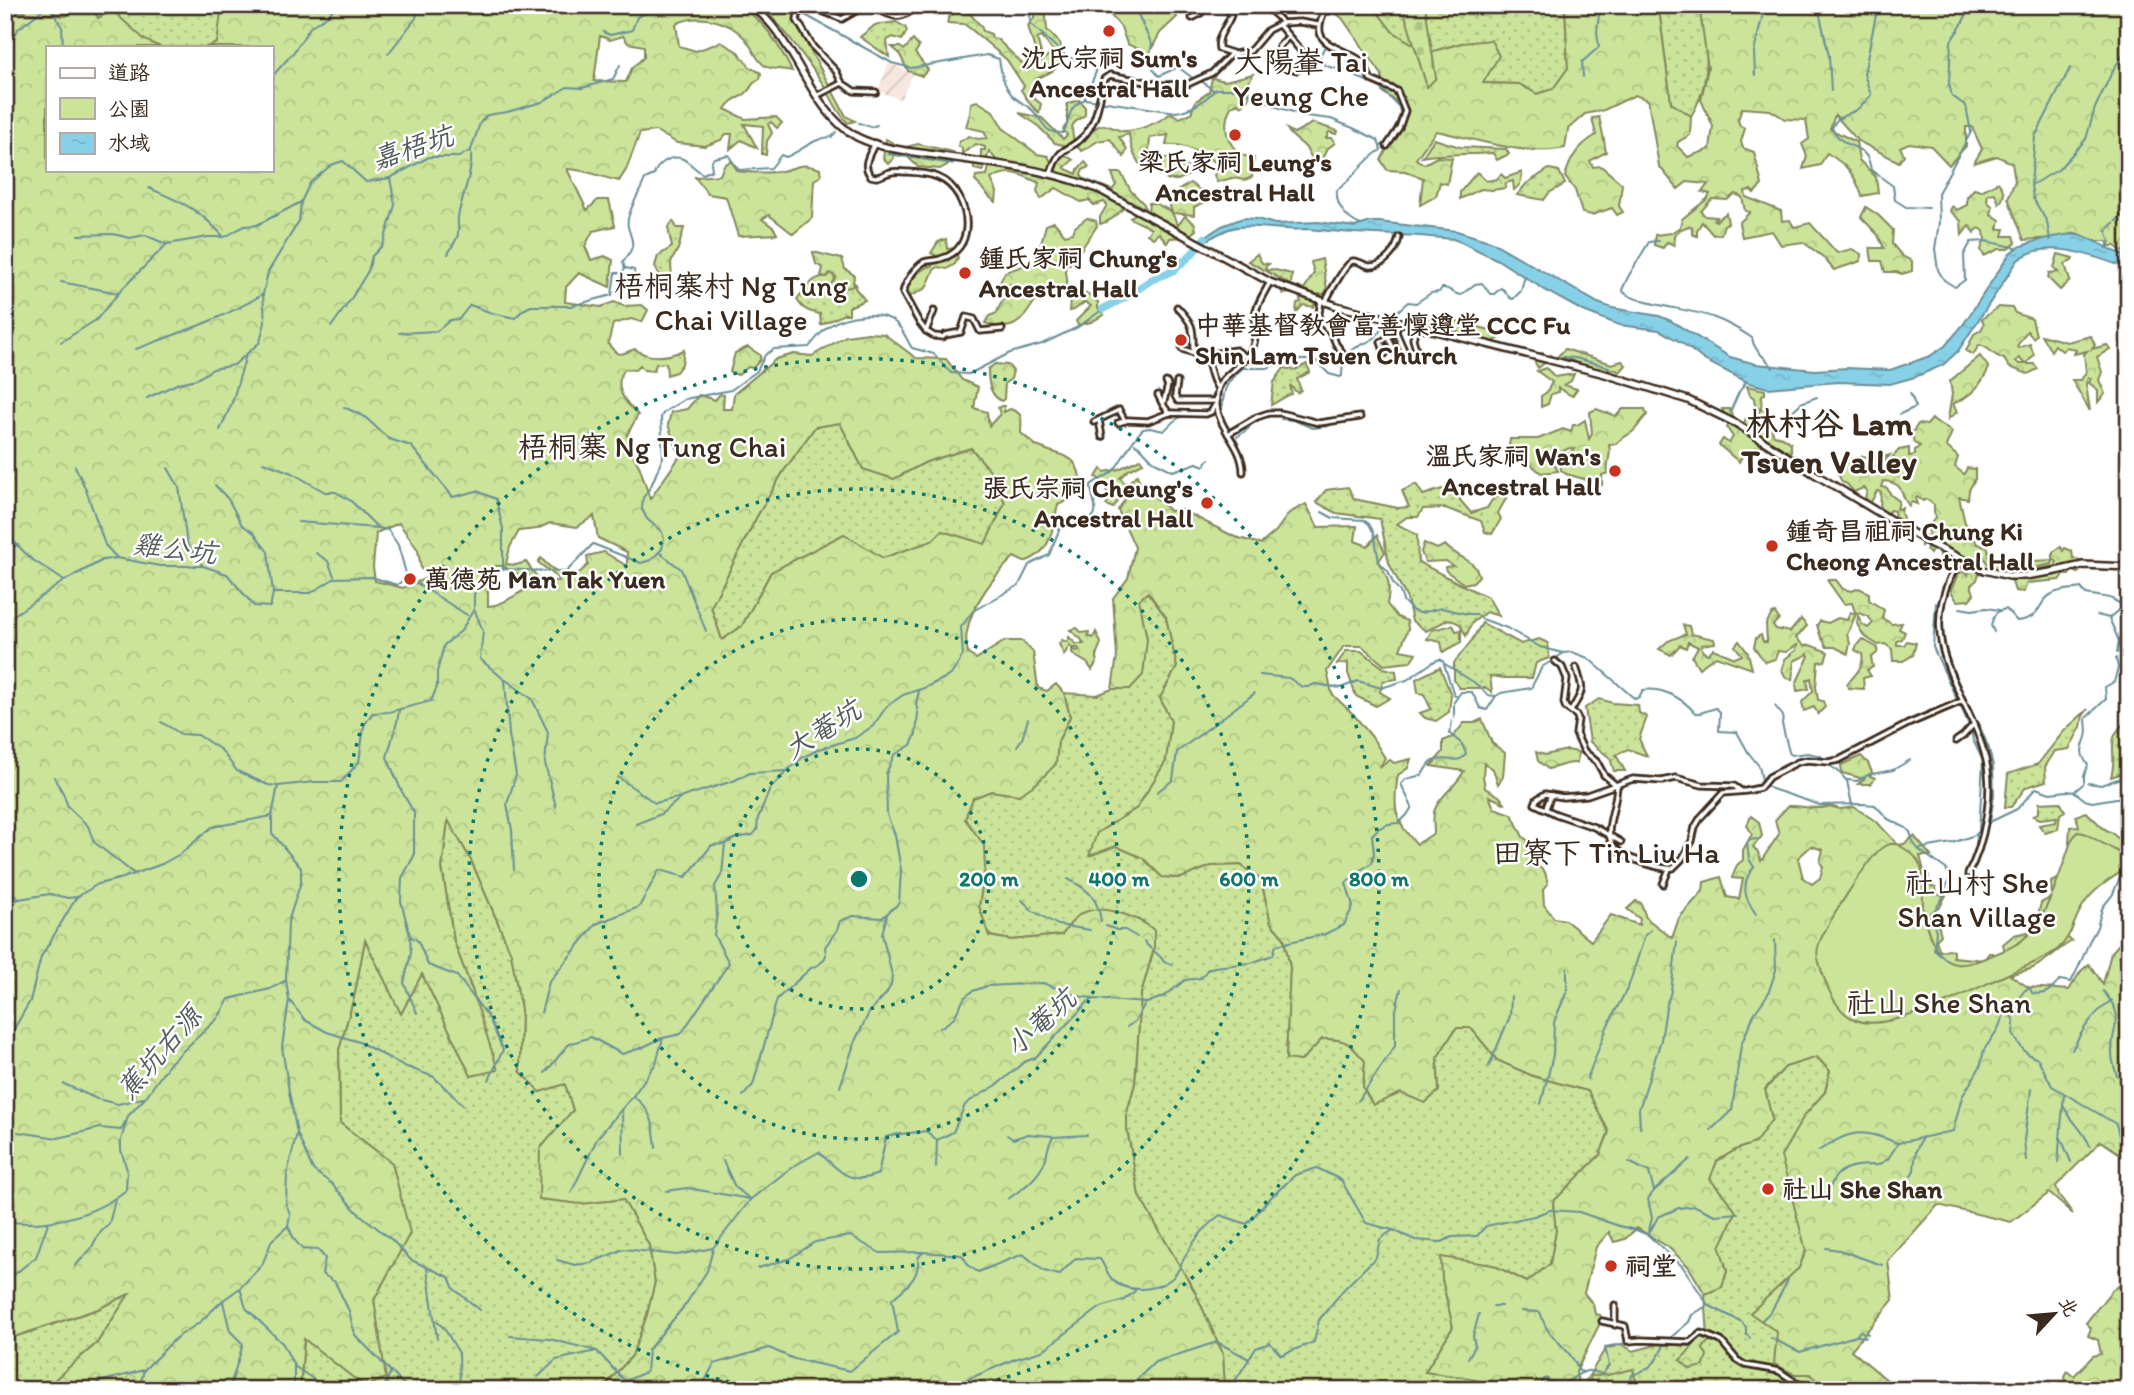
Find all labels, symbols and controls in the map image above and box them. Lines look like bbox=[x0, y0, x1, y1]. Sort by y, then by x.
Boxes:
marker: 沈氏宗祠 Sum's Ancestral Hall bbox=[1101, 23, 1117, 39]
place label: 沈氏宗祠 Sum's Ancestral Hall bbox=[1020, 42, 1198, 104]
district label: 大陽輋 Tai Yeung Che bbox=[1233, 43, 1369, 114]
legend bbox=[46, 46, 273, 172]
text: 道路 bbox=[108, 60, 150, 85]
text: 公園 bbox=[108, 96, 150, 121]
water label: 嘉梧坑 bbox=[367, 117, 460, 176]
marker: 梁氏家祠 Leung's Ancestral Hall bbox=[1227, 127, 1243, 143]
text: 水域 bbox=[108, 130, 150, 155]
place label: 梁氏家祠 Leung's Ancestral Hall bbox=[1138, 146, 1332, 208]
place label: 鍾氏家祠 Chung's Ancestral Hall bbox=[978, 242, 1178, 304]
marker: 鍾氏家祠 Chung's Ancestral Hall bbox=[957, 265, 973, 281]
district label: 梧桐寨村 Ng Tung Chai Village bbox=[614, 267, 849, 338]
place label: 中華基督教會富善懍遵堂 CCC Fu Shin Lam Tsuen Church bbox=[1195, 309, 1571, 371]
marker: 中華基督教會富善懍遵堂 CCC Fu Shin Lam Tsuen Church bbox=[1173, 332, 1189, 348]
district label: 林村谷 Lam Tsuen Valley bbox=[1740, 404, 1917, 481]
district label: 梧桐寨 Ng Tung Chai bbox=[518, 428, 786, 465]
place label: 溫氏家祠 Wan's Ancestral Hall bbox=[1425, 440, 1602, 502]
marker: 溫氏家祠 Wan's Ancestral Hall bbox=[1607, 463, 1623, 479]
place label: 張氏宗祠 Cheung's Ancestral Hall bbox=[982, 472, 1194, 534]
marker: 張氏宗祠 Cheung's Ancestral Hall bbox=[1199, 495, 1215, 511]
place label: 鍾奇昌祖祠 Chung Ki Cheong Ancestral Hall bbox=[1786, 515, 2035, 577]
water label: 雞公坑 bbox=[131, 526, 222, 570]
marker: 鍾奇昌祖祠 Chung Ki Cheong Ancestral Hall bbox=[1764, 538, 1780, 554]
place label: 萬德苑 Man Tak Yuen bbox=[424, 563, 666, 595]
marker: 萬德苑 Man Tak Yuen bbox=[402, 571, 418, 587]
water label: 大菴坑 bbox=[777, 691, 869, 766]
district label: 田寮下 Tin Liu Ha bbox=[1492, 834, 1720, 871]
district label: 社山村 She Shan Village bbox=[1898, 864, 2056, 935]
text: 200 m bbox=[959, 866, 1019, 891]
text: 400 m bbox=[1089, 866, 1150, 891]
text: 600 m bbox=[1219, 866, 1279, 891]
text: 800 m bbox=[1349, 866, 1409, 891]
centre of rings bbox=[847, 867, 871, 891]
water label: 小菴坑 bbox=[997, 979, 1085, 1063]
district label: 社山 She Shan bbox=[1847, 984, 2031, 1021]
water label: 蕉坑右源 bbox=[109, 996, 211, 1105]
place label: 社山 She Shan bbox=[1782, 1173, 1942, 1205]
marker: 社山 She Shan bbox=[1760, 1181, 1776, 1197]
place label: 祠堂 bbox=[1625, 1250, 1677, 1282]
marker: 祠堂 bbox=[1603, 1258, 1619, 1274]
north arrow bbox=[2018, 1280, 2088, 1350]
text: 北 bbox=[2054, 1293, 2083, 1320]

